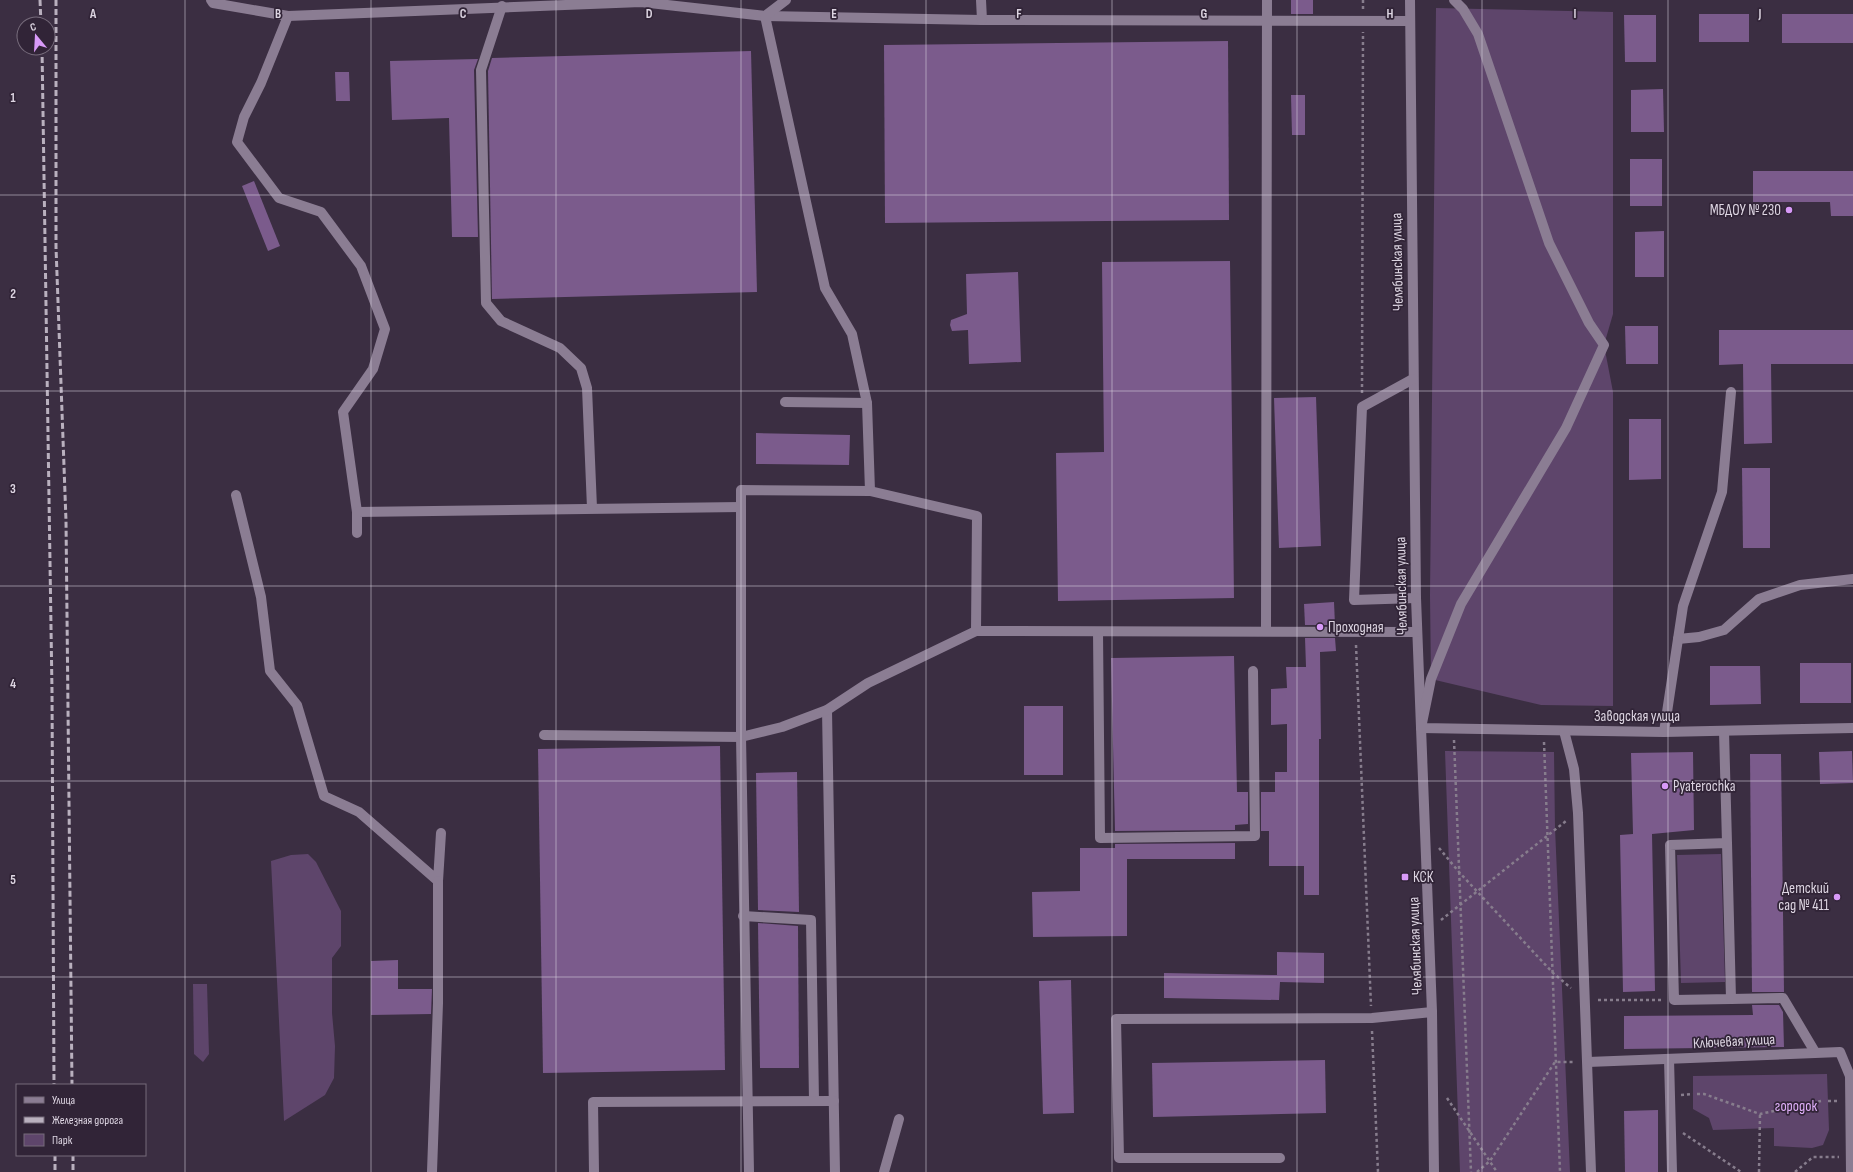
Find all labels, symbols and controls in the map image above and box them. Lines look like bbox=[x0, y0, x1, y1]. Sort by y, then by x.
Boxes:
text: A bbox=[89, 6, 97, 22]
text: B bbox=[275, 6, 281, 22]
text: C bbox=[460, 6, 467, 22]
text: D bbox=[646, 6, 653, 22]
text: E bbox=[831, 6, 837, 22]
text: F bbox=[1016, 6, 1022, 22]
text: G bbox=[1201, 6, 1208, 22]
text: H bbox=[1387, 6, 1394, 22]
text: I bbox=[1574, 6, 1577, 22]
text: J bbox=[1758, 6, 1762, 22]
north arrow bbox=[16, 16, 56, 56]
text: С bbox=[28, 20, 38, 34]
text: 1 bbox=[10, 90, 16, 106]
place label: МБДОУ № 230 bbox=[1710, 201, 1781, 220]
marker: МБДОУ № 230 bbox=[1784, 205, 1794, 215]
street label: Челябинская улица bbox=[1387, 213, 1408, 311]
text: 2 bbox=[10, 286, 16, 302]
text: 3 bbox=[10, 481, 16, 497]
street label: Челябинская улица bbox=[1391, 537, 1412, 635]
place label: Проходная bbox=[1328, 618, 1384, 637]
marker: Проходная bbox=[1315, 622, 1325, 632]
text: 4 bbox=[10, 676, 16, 692]
street label: Заводская улица bbox=[1594, 707, 1680, 726]
place label: Pyaterochka bbox=[1673, 777, 1736, 796]
marker: Pyaterochka bbox=[1660, 781, 1670, 791]
place label: КСК bbox=[1413, 868, 1434, 887]
text: 5 bbox=[10, 872, 16, 888]
marker: КСК bbox=[1400, 872, 1410, 882]
place label: Детский сад № 411 bbox=[1778, 879, 1830, 915]
marker: Детский сад № 411 bbox=[1832, 892, 1842, 902]
street label: Челябинская улица bbox=[1404, 896, 1427, 995]
street label: Ключевая улица bbox=[1692, 1030, 1776, 1053]
legend bbox=[16, 1084, 146, 1156]
text: Улица bbox=[52, 1093, 76, 1108]
park label: городок bbox=[1775, 1097, 1817, 1116]
text: Железная дорога bbox=[52, 1113, 124, 1128]
text: Парк bbox=[52, 1133, 73, 1148]

